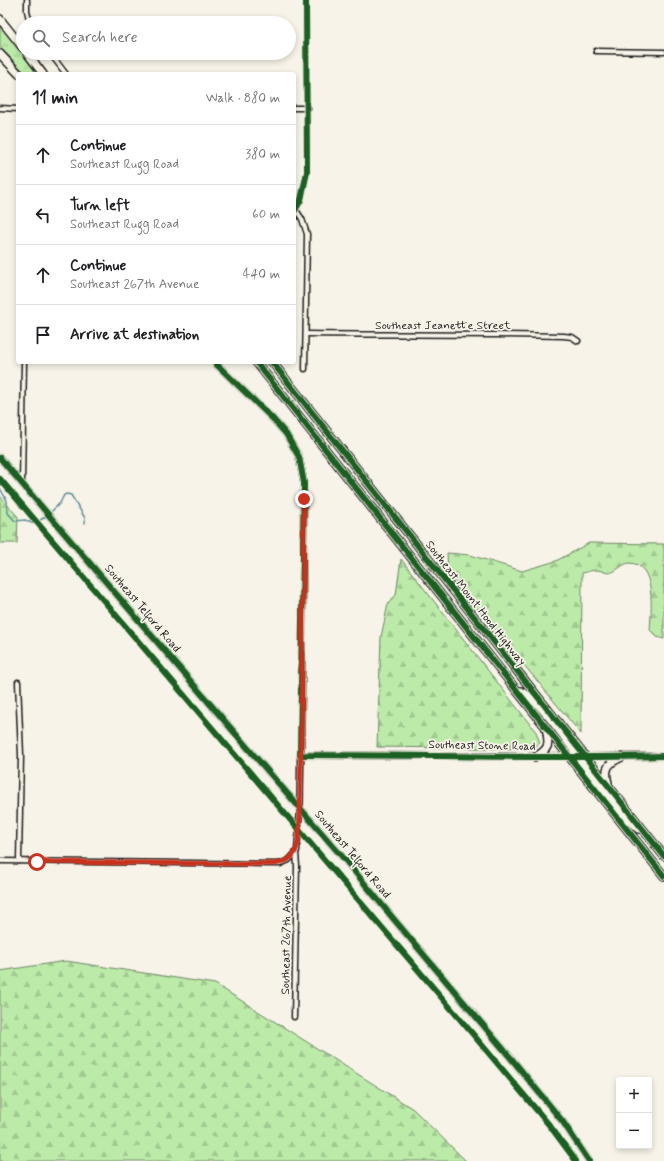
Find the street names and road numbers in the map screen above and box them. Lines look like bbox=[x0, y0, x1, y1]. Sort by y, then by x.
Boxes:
street label: Southeast Jeanette Street bbox=[375, 318, 511, 334]
street label: Southeast Mount Hood Highway bbox=[421, 538, 529, 670]
street label: Southeast Telford Road bbox=[100, 561, 184, 657]
street label: Southeast Stone Road bbox=[428, 737, 536, 755]
street label: Southeast Telford Road bbox=[310, 807, 394, 903]
street label: Southeast 267th Avenue bbox=[278, 875, 296, 995]

